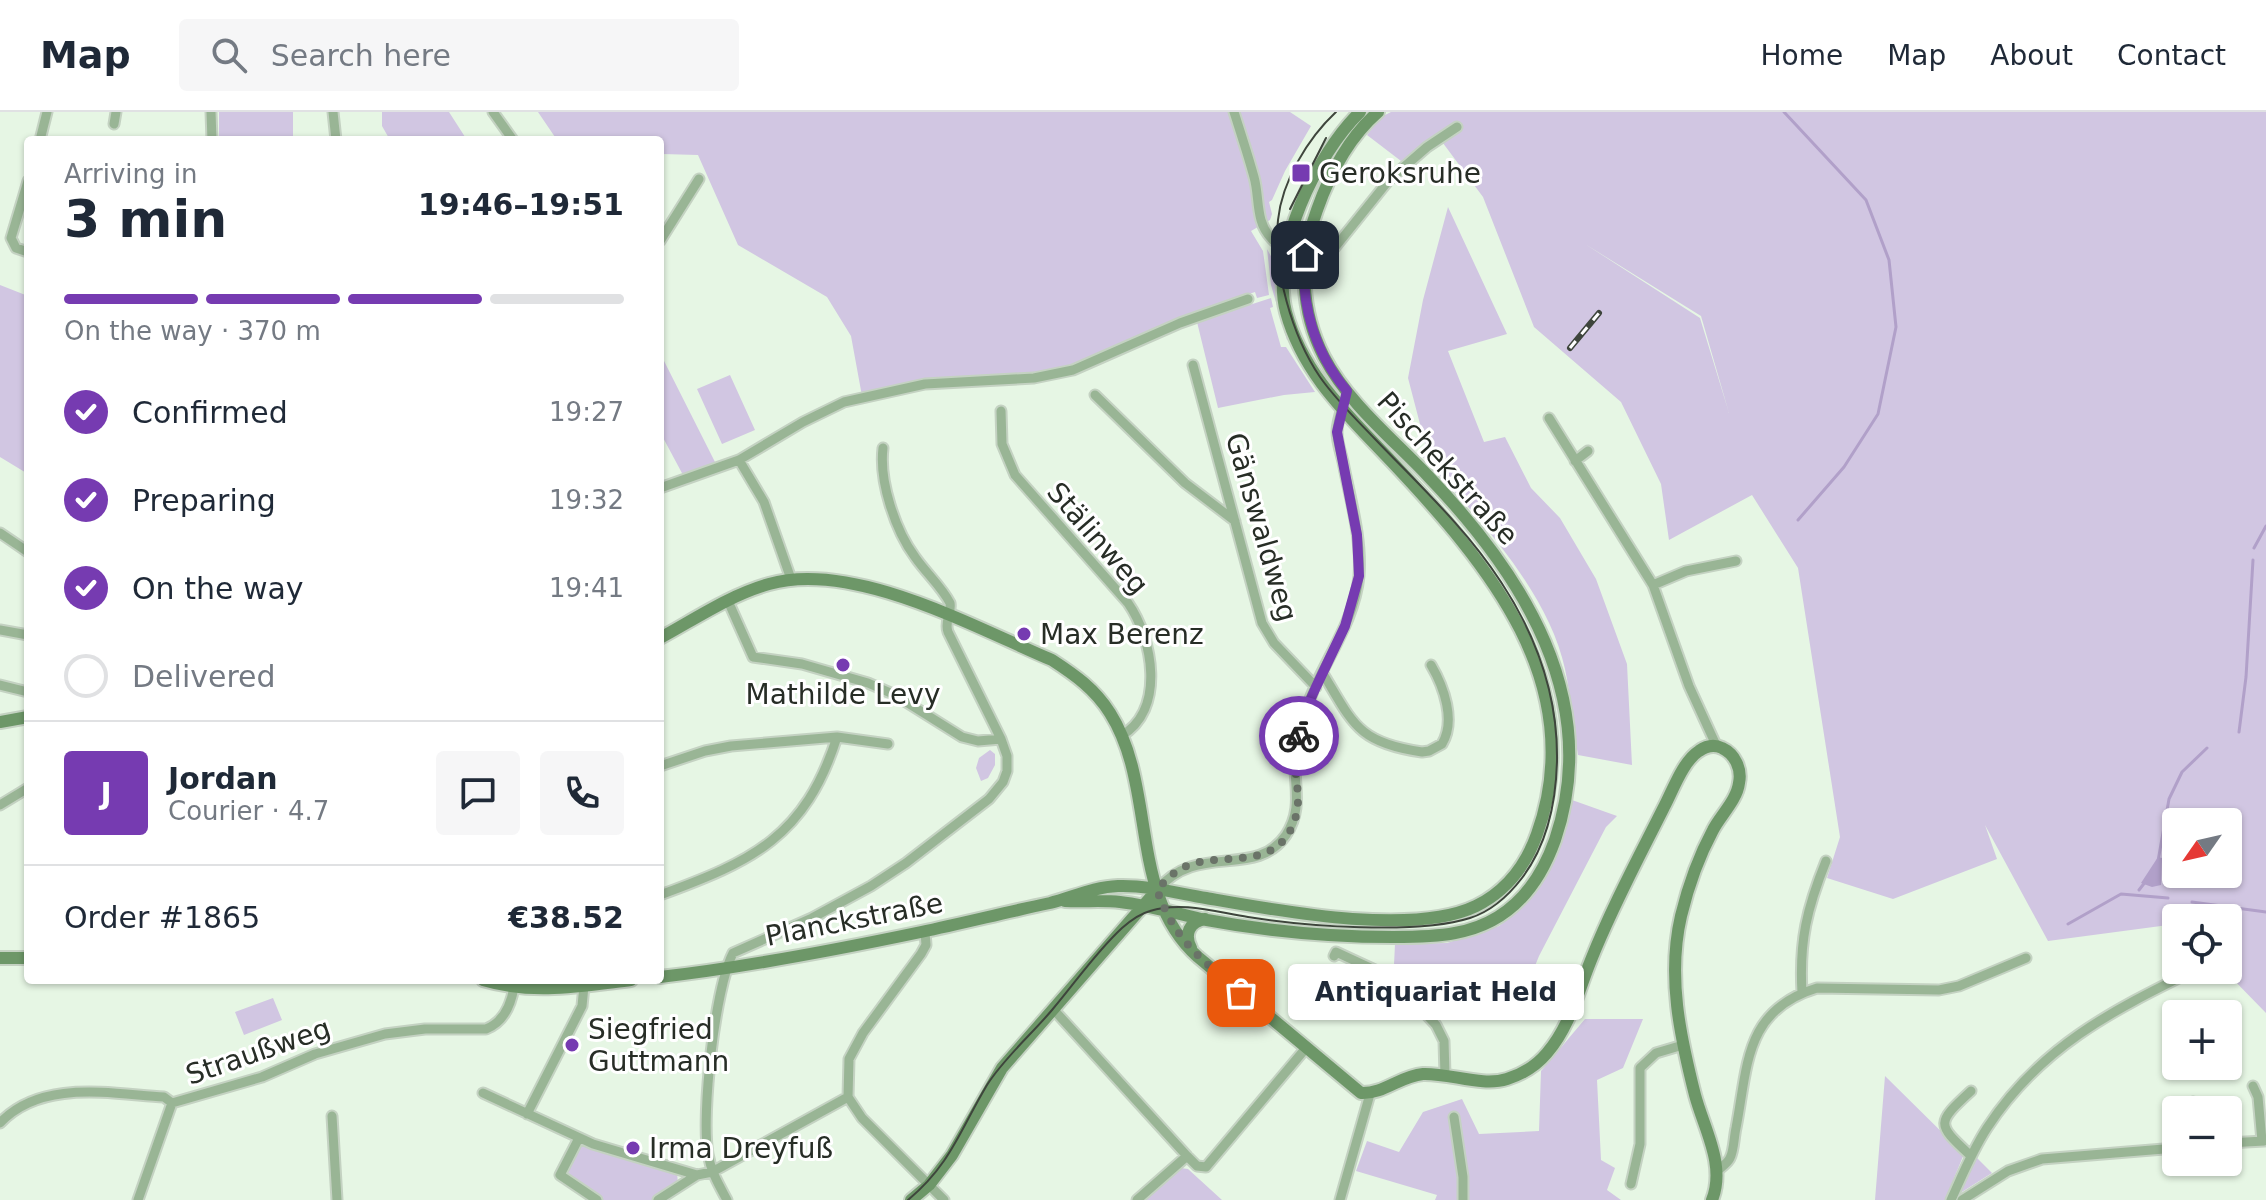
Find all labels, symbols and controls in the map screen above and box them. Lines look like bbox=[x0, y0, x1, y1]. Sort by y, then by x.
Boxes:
search box bbox=[179, 19, 739, 91]
text: Map bbox=[40, 33, 131, 77]
icon: search bbox=[207, 33, 251, 77]
text: Search here bbox=[271, 38, 451, 73]
text: Home bbox=[1760, 39, 1843, 72]
text: Map bbox=[1887, 39, 1946, 72]
text: About bbox=[1990, 39, 2073, 72]
text: Contact bbox=[2117, 39, 2226, 72]
place label: Geroksruhe bbox=[1319, 157, 1481, 190]
text: Arriving in bbox=[64, 159, 198, 189]
marker: Geroksruhe bbox=[1290, 162, 1312, 184]
text: 19:46–19:51 bbox=[418, 187, 624, 222]
text: 3 min bbox=[64, 189, 227, 249]
pin bbox=[1271, 221, 1339, 289]
icon: home bbox=[1283, 233, 1327, 277]
text: On the way · 370 m bbox=[64, 316, 321, 346]
street label: Pischekstraße bbox=[1370, 385, 1525, 552]
icon: check bbox=[64, 390, 108, 434]
text: Confirmed bbox=[132, 395, 288, 430]
text: 19:27 bbox=[549, 397, 624, 427]
street label: Gänswaldweg bbox=[1219, 429, 1304, 625]
street label: Stälinweg bbox=[1040, 476, 1155, 601]
icon: check bbox=[64, 478, 108, 522]
text: Preparing bbox=[132, 483, 276, 518]
text: 19:32 bbox=[549, 485, 624, 515]
icon: check bbox=[64, 566, 108, 610]
text: On the way bbox=[132, 571, 304, 606]
text: 19:41 bbox=[549, 573, 624, 603]
place label: Max Berenz bbox=[1040, 618, 1204, 651]
marker: Max Berenz bbox=[1015, 625, 1033, 643]
marker: Mathilde Levy bbox=[834, 656, 852, 674]
text: Delivered bbox=[132, 659, 276, 694]
place label: Mathilde Levy bbox=[746, 678, 940, 711]
courier bbox=[1259, 696, 1339, 776]
icon: bike bbox=[1277, 714, 1321, 758]
button: chat bbox=[436, 751, 520, 835]
button: phone bbox=[540, 751, 624, 835]
text: Jordan bbox=[168, 761, 278, 796]
text: J bbox=[100, 776, 112, 811]
text: Courier · 4.7 bbox=[168, 796, 329, 826]
north arrow bbox=[2162, 808, 2242, 888]
map controls bbox=[2162, 808, 2242, 1176]
street label: Planckstraße bbox=[762, 886, 946, 953]
text: Order #1865 bbox=[64, 900, 260, 935]
text: €38.52 bbox=[508, 900, 624, 935]
button: locate bbox=[2162, 904, 2242, 984]
pin bbox=[1207, 959, 1275, 1027]
callout: Antiquariat Held bbox=[1289, 965, 1585, 1021]
icon: bag bbox=[1219, 971, 1263, 1015]
text: Antiquariat Held bbox=[1315, 977, 1557, 1007]
button: + bbox=[2162, 1000, 2242, 1080]
street label: Straußweg bbox=[182, 1011, 335, 1092]
place label: Siegfried Guttmann bbox=[588, 1013, 729, 1078]
marker: Siegfried Guttmann bbox=[563, 1036, 581, 1054]
button: − bbox=[2162, 1096, 2242, 1176]
place label: Irma Dreyfuß bbox=[649, 1132, 833, 1165]
marker: Irma Dreyfuß bbox=[624, 1139, 642, 1157]

